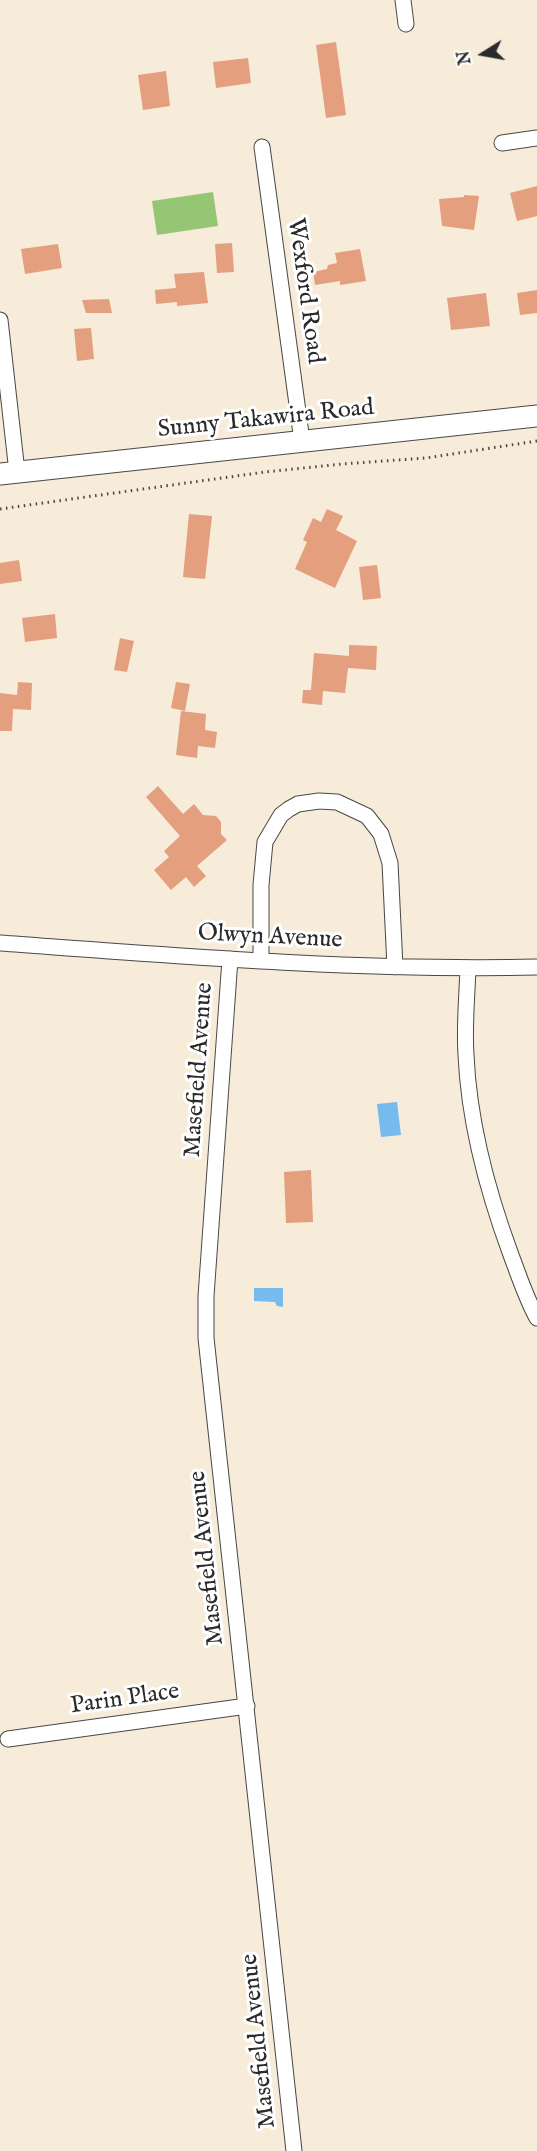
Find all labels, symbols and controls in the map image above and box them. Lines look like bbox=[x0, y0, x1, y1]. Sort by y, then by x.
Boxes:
north arrow bbox=[453, 24, 513, 84]
text: N bbox=[454, 49, 476, 66]
street label: Wexford Road bbox=[280, 216, 328, 366]
street label: Sunny Takawira Road bbox=[157, 394, 375, 446]
street label: Olwyn Avenue bbox=[197, 920, 343, 956]
street label: Masefield Avenue bbox=[180, 982, 220, 1158]
street label: Masefield Avenue bbox=[185, 1469, 231, 1647]
street label: Parin Place bbox=[69, 1678, 181, 1722]
street label: Masefield Avenue bbox=[237, 1952, 283, 2130]

